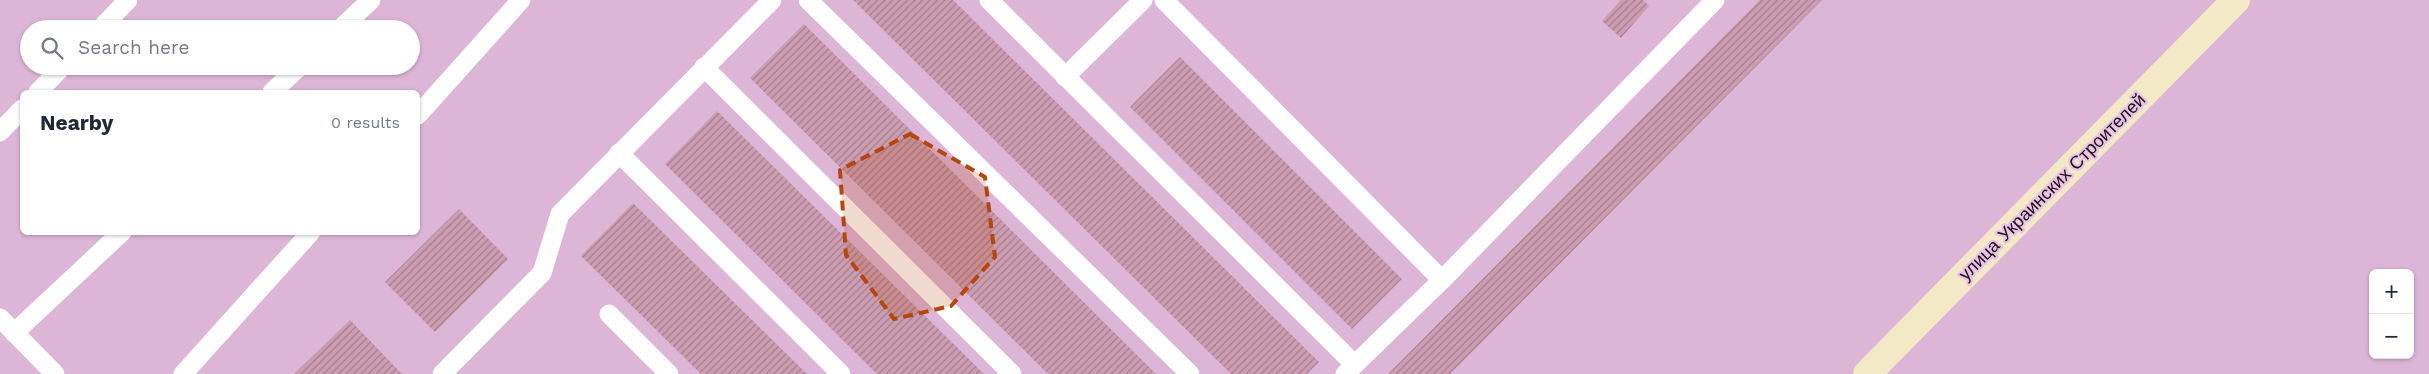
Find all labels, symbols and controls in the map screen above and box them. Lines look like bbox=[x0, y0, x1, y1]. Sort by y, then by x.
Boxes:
search box bbox=[20, 20, 420, 75]
icon: search bbox=[38, 34, 66, 62]
text: Search here bbox=[78, 36, 189, 59]
street label: улица Украинских Строителей bbox=[1954, 89, 2149, 284]
text: Nearby bbox=[40, 110, 113, 135]
text: 0 results bbox=[331, 113, 400, 132]
map controls bbox=[2369, 269, 2414, 359]
button: + bbox=[2369, 269, 2414, 314]
button: − bbox=[2369, 314, 2414, 359]

